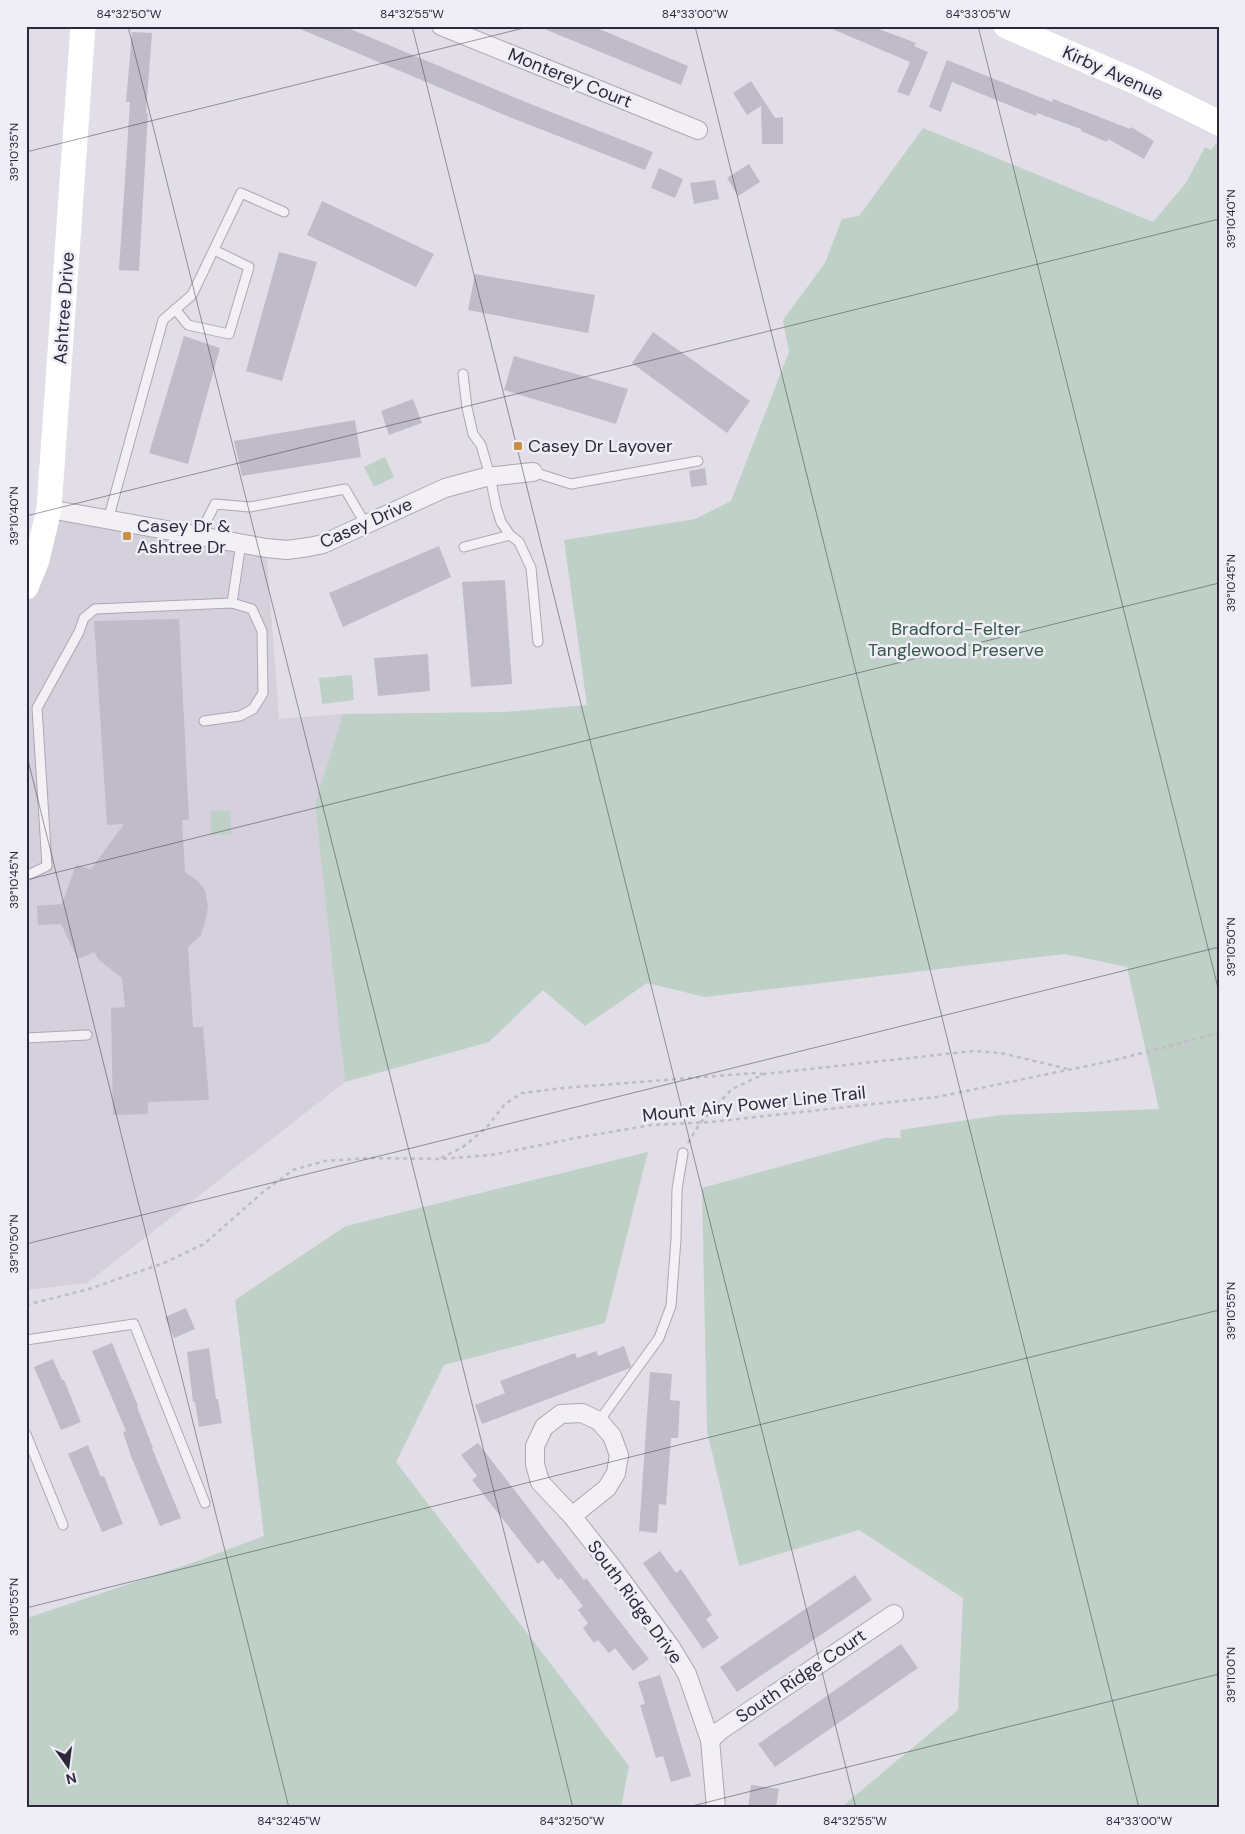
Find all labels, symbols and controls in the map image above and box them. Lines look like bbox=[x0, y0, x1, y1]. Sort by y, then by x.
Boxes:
text: 84°32'50"W bbox=[97, 6, 162, 22]
text: 84°32'55"W bbox=[380, 6, 444, 22]
text: 84°33'00"W bbox=[662, 6, 729, 22]
text: 84°33'05"W bbox=[945, 6, 1011, 22]
street label: Kirby Avenue bbox=[1059, 40, 1167, 106]
street label: Monterey Court bbox=[504, 42, 636, 114]
text: 39°10'35"N bbox=[6, 123, 22, 181]
text: 39°10'40"N bbox=[1223, 190, 1239, 248]
street label: Ashtree Drive bbox=[48, 251, 80, 365]
place label: Casey Dr Layover bbox=[528, 434, 673, 458]
marker: Casey Dr Layover bbox=[512, 440, 524, 452]
text: 39°10'40"N bbox=[6, 487, 22, 545]
street label: Casey Drive bbox=[316, 492, 416, 554]
place label: Casey Dr & Ashtree Dr bbox=[137, 514, 230, 559]
marker: Casey Dr & Ashtree Dr bbox=[121, 530, 133, 542]
text: 39°10'45"N bbox=[1223, 554, 1239, 612]
park label: Bradford-Felter Tanglewood Preserve bbox=[868, 617, 1044, 662]
text: 39°10'45"N bbox=[6, 851, 22, 909]
text: 39°10'50"N bbox=[1223, 917, 1239, 977]
street label: Mount Airy Power Line Trail bbox=[641, 1080, 867, 1128]
text: 39°10'50"N bbox=[6, 1214, 22, 1274]
text: 39°10'55"N bbox=[1223, 1282, 1239, 1340]
street label: South Ridge Drive bbox=[582, 1535, 688, 1669]
text: 39°10'55"N bbox=[6, 1578, 22, 1636]
street label: South Ridge Court bbox=[731, 1623, 871, 1729]
text: 39°11'00"N bbox=[1223, 1647, 1239, 1703]
north arrow bbox=[42, 1742, 92, 1792]
text: N bbox=[64, 1769, 78, 1789]
text: 84°32'45"W bbox=[257, 1813, 321, 1829]
text: 84°32'50"W bbox=[540, 1813, 605, 1829]
text: 84°32'55"W bbox=[823, 1813, 887, 1829]
text: 84°33'00"W bbox=[1106, 1813, 1173, 1829]

